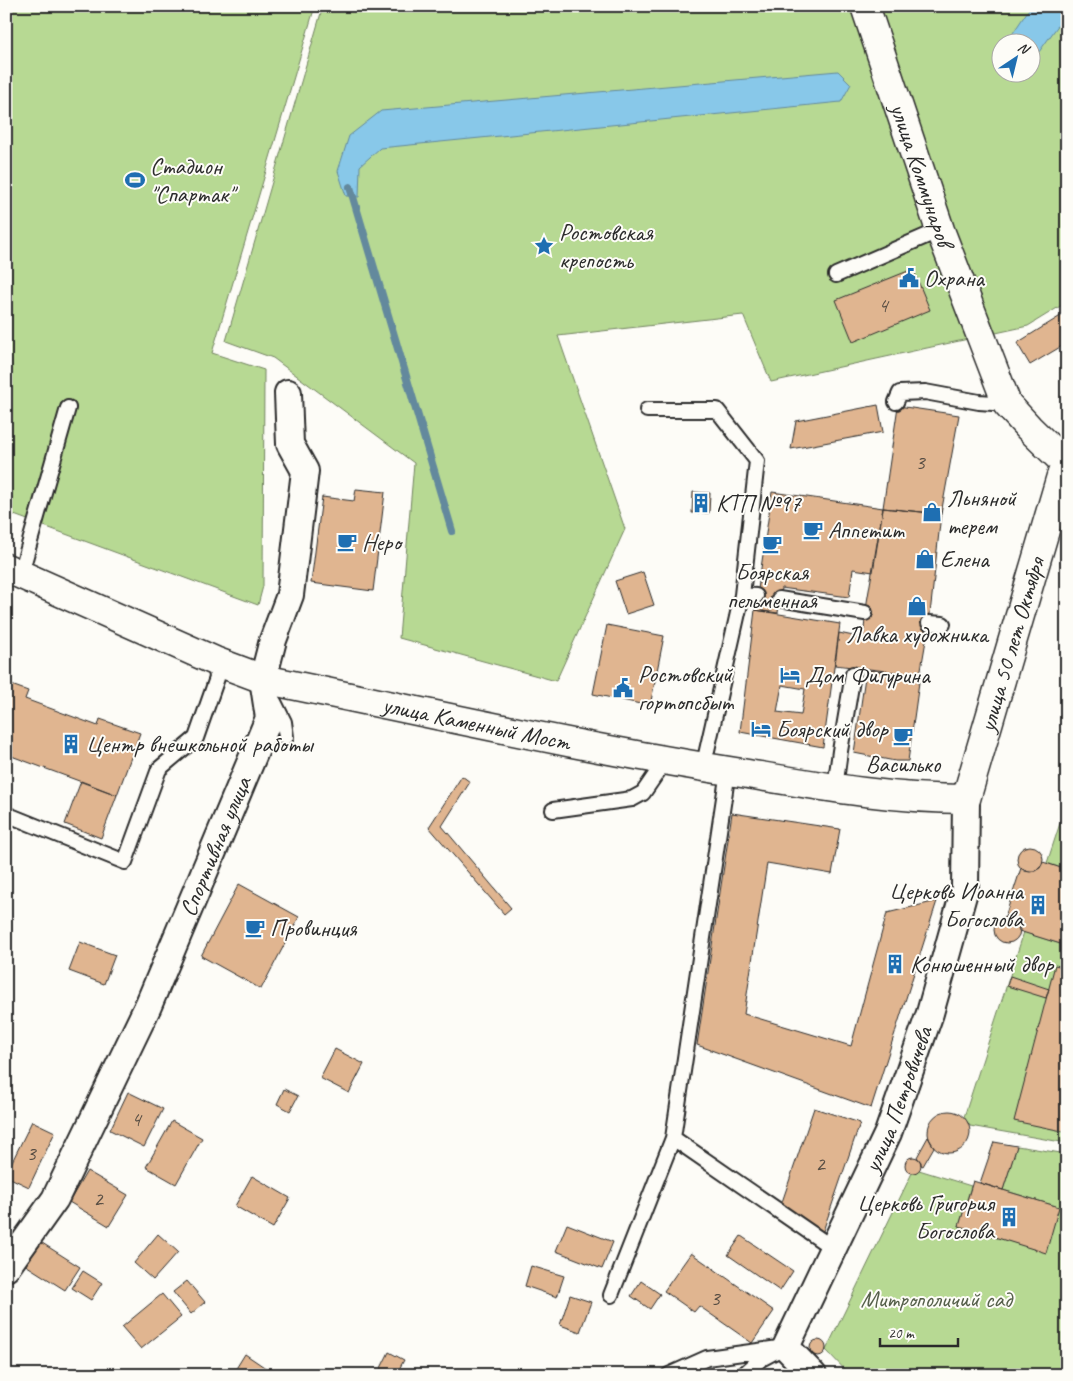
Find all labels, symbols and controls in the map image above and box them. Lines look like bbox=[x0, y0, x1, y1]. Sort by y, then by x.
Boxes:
north arrow bbox=[990, 32, 1040, 82]
text: N bbox=[1015, 38, 1034, 59]
street label: улица Коммунаров bbox=[883, 98, 962, 256]
place label: Стадион "Спартак" bbox=[150, 151, 239, 209]
sports icon: Стадион "Спартак" bbox=[124, 169, 146, 191]
place label: Ростовская крепость bbox=[559, 217, 654, 275]
place icon: Ростовская крепость bbox=[533, 235, 555, 257]
place label: Охрана bbox=[924, 263, 985, 293]
public building icon: Охрана bbox=[898, 267, 920, 289]
house number: 4 bbox=[878, 292, 890, 318]
house number: 3 bbox=[915, 449, 926, 475]
place label: Льняной терем bbox=[947, 483, 1018, 541]
place label: КТП №97 bbox=[716, 488, 802, 518]
building icon: КТП №97 bbox=[690, 492, 712, 514]
shop icon: Льняной терем bbox=[921, 501, 943, 523]
place label: Аппетит bbox=[828, 515, 905, 545]
cafe icon: Аппетит bbox=[802, 519, 824, 541]
place label: Неро bbox=[362, 527, 403, 557]
cafe icon: Неро bbox=[336, 531, 358, 553]
cafe icon: Боярская пельменная bbox=[761, 533, 783, 555]
place label: Елена bbox=[940, 544, 990, 574]
shop icon: Елена bbox=[914, 548, 936, 570]
street label: улица 50 лет Октября bbox=[971, 552, 1052, 737]
place label: Боярская пельменная bbox=[727, 557, 818, 615]
shop icon: Лавка художника bbox=[906, 595, 928, 617]
place label: Лавка художника bbox=[846, 619, 990, 649]
place label: Ростовский гортопсбыт bbox=[638, 659, 734, 717]
place label: Дом Фигурина bbox=[805, 660, 931, 690]
hotel icon: Дом Фигурина bbox=[779, 664, 801, 686]
public building icon: Ростовский гортопсбыт bbox=[612, 677, 634, 699]
street label: улица Каменный Мост bbox=[378, 689, 574, 757]
place label: Боярский двор bbox=[776, 714, 890, 744]
hotel icon: Боярский двор bbox=[750, 718, 772, 740]
cafe icon: Василько bbox=[892, 725, 914, 747]
place label: Центр внешкольной работы bbox=[86, 729, 315, 759]
building icon: Центр внешкольной работы bbox=[60, 733, 82, 755]
place label: Василько bbox=[866, 749, 942, 779]
street label: Спортивная улица bbox=[172, 771, 258, 921]
place label: Церковь Иоанна Богослова bbox=[889, 876, 1025, 934]
building icon: Церковь Иоанна Богослова bbox=[1027, 894, 1049, 916]
place label: Провинция bbox=[270, 913, 358, 943]
cafe icon: Провинция bbox=[244, 917, 266, 939]
place label: Конюшенный двор bbox=[910, 949, 1055, 979]
building icon: Конюшенный двор bbox=[884, 953, 906, 975]
street label: улица Петровичева bbox=[856, 1021, 939, 1179]
house number: 4 bbox=[131, 1106, 143, 1132]
house number: 3 bbox=[26, 1140, 37, 1166]
house number: 2 bbox=[815, 1151, 826, 1177]
house number: 2 bbox=[93, 1186, 104, 1212]
place label: Церковь Григория Богослова bbox=[857, 1188, 996, 1246]
building icon: Церковь Григория Богослова bbox=[998, 1206, 1020, 1228]
park label: Митрополичий сад bbox=[860, 1284, 1014, 1314]
house number: 3 bbox=[710, 1285, 721, 1311]
scale bar bbox=[880, 1316, 958, 1348]
text: 20 m bbox=[888, 1324, 915, 1343]

